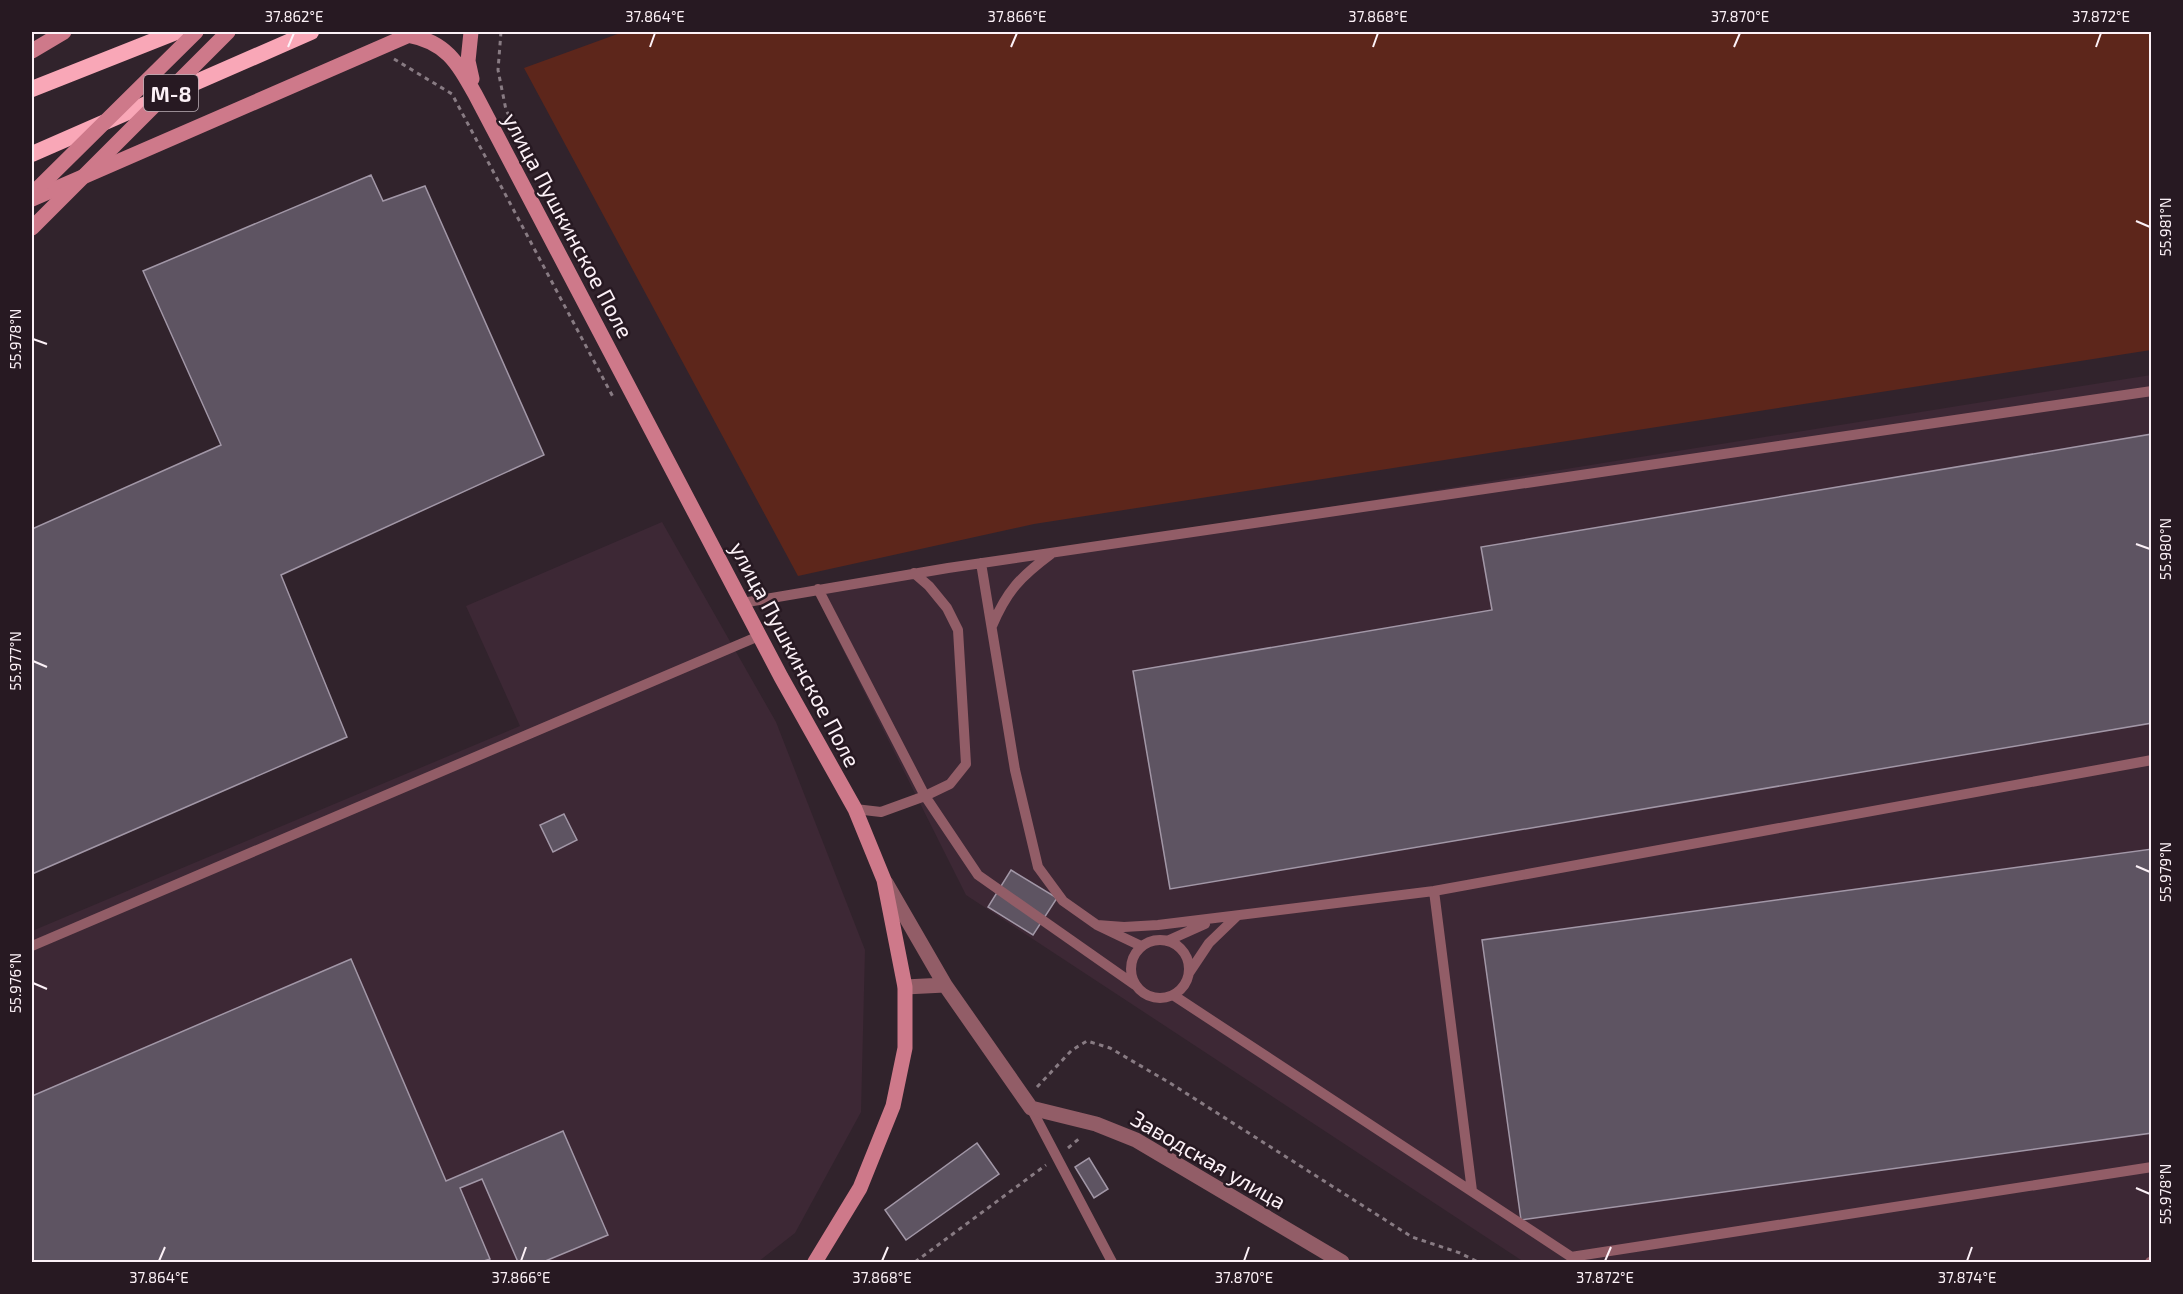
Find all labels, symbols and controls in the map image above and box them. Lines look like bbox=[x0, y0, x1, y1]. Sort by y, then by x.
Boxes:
text: 37.862°E bbox=[265, 7, 323, 25]
text: 37.864°E bbox=[625, 7, 685, 25]
text: 37.866°E bbox=[988, 7, 1046, 25]
text: 37.868°E bbox=[1348, 7, 1408, 25]
text: 37.870°E bbox=[1711, 7, 1769, 25]
text: 37.872°E bbox=[2072, 7, 2130, 25]
road number: М-8 bbox=[144, 75, 198, 111]
street label: улица Пушкинское Поле bbox=[498, 108, 639, 342]
text: 55.981°N bbox=[2156, 197, 2174, 257]
text: 55.978°N bbox=[6, 309, 24, 369]
text: 55.980°N bbox=[2156, 518, 2174, 580]
street label: улица Пушкинское Поле bbox=[725, 537, 866, 771]
text: 55.977°N bbox=[6, 631, 24, 691]
text: 55.979°N bbox=[2156, 842, 2174, 902]
text: 55.976°N bbox=[6, 953, 24, 1013]
street label: Заводская улица bbox=[1126, 1104, 1291, 1215]
text: 55.978°N bbox=[2156, 1164, 2174, 1224]
text: 37.864°E bbox=[129, 1268, 189, 1286]
text: 37.866°E bbox=[492, 1268, 550, 1286]
text: 37.868°E bbox=[852, 1268, 912, 1286]
text: 37.870°E bbox=[1215, 1268, 1273, 1286]
text: 37.872°E bbox=[1576, 1268, 1634, 1286]
text: 37.874°E bbox=[1938, 1268, 1996, 1286]

